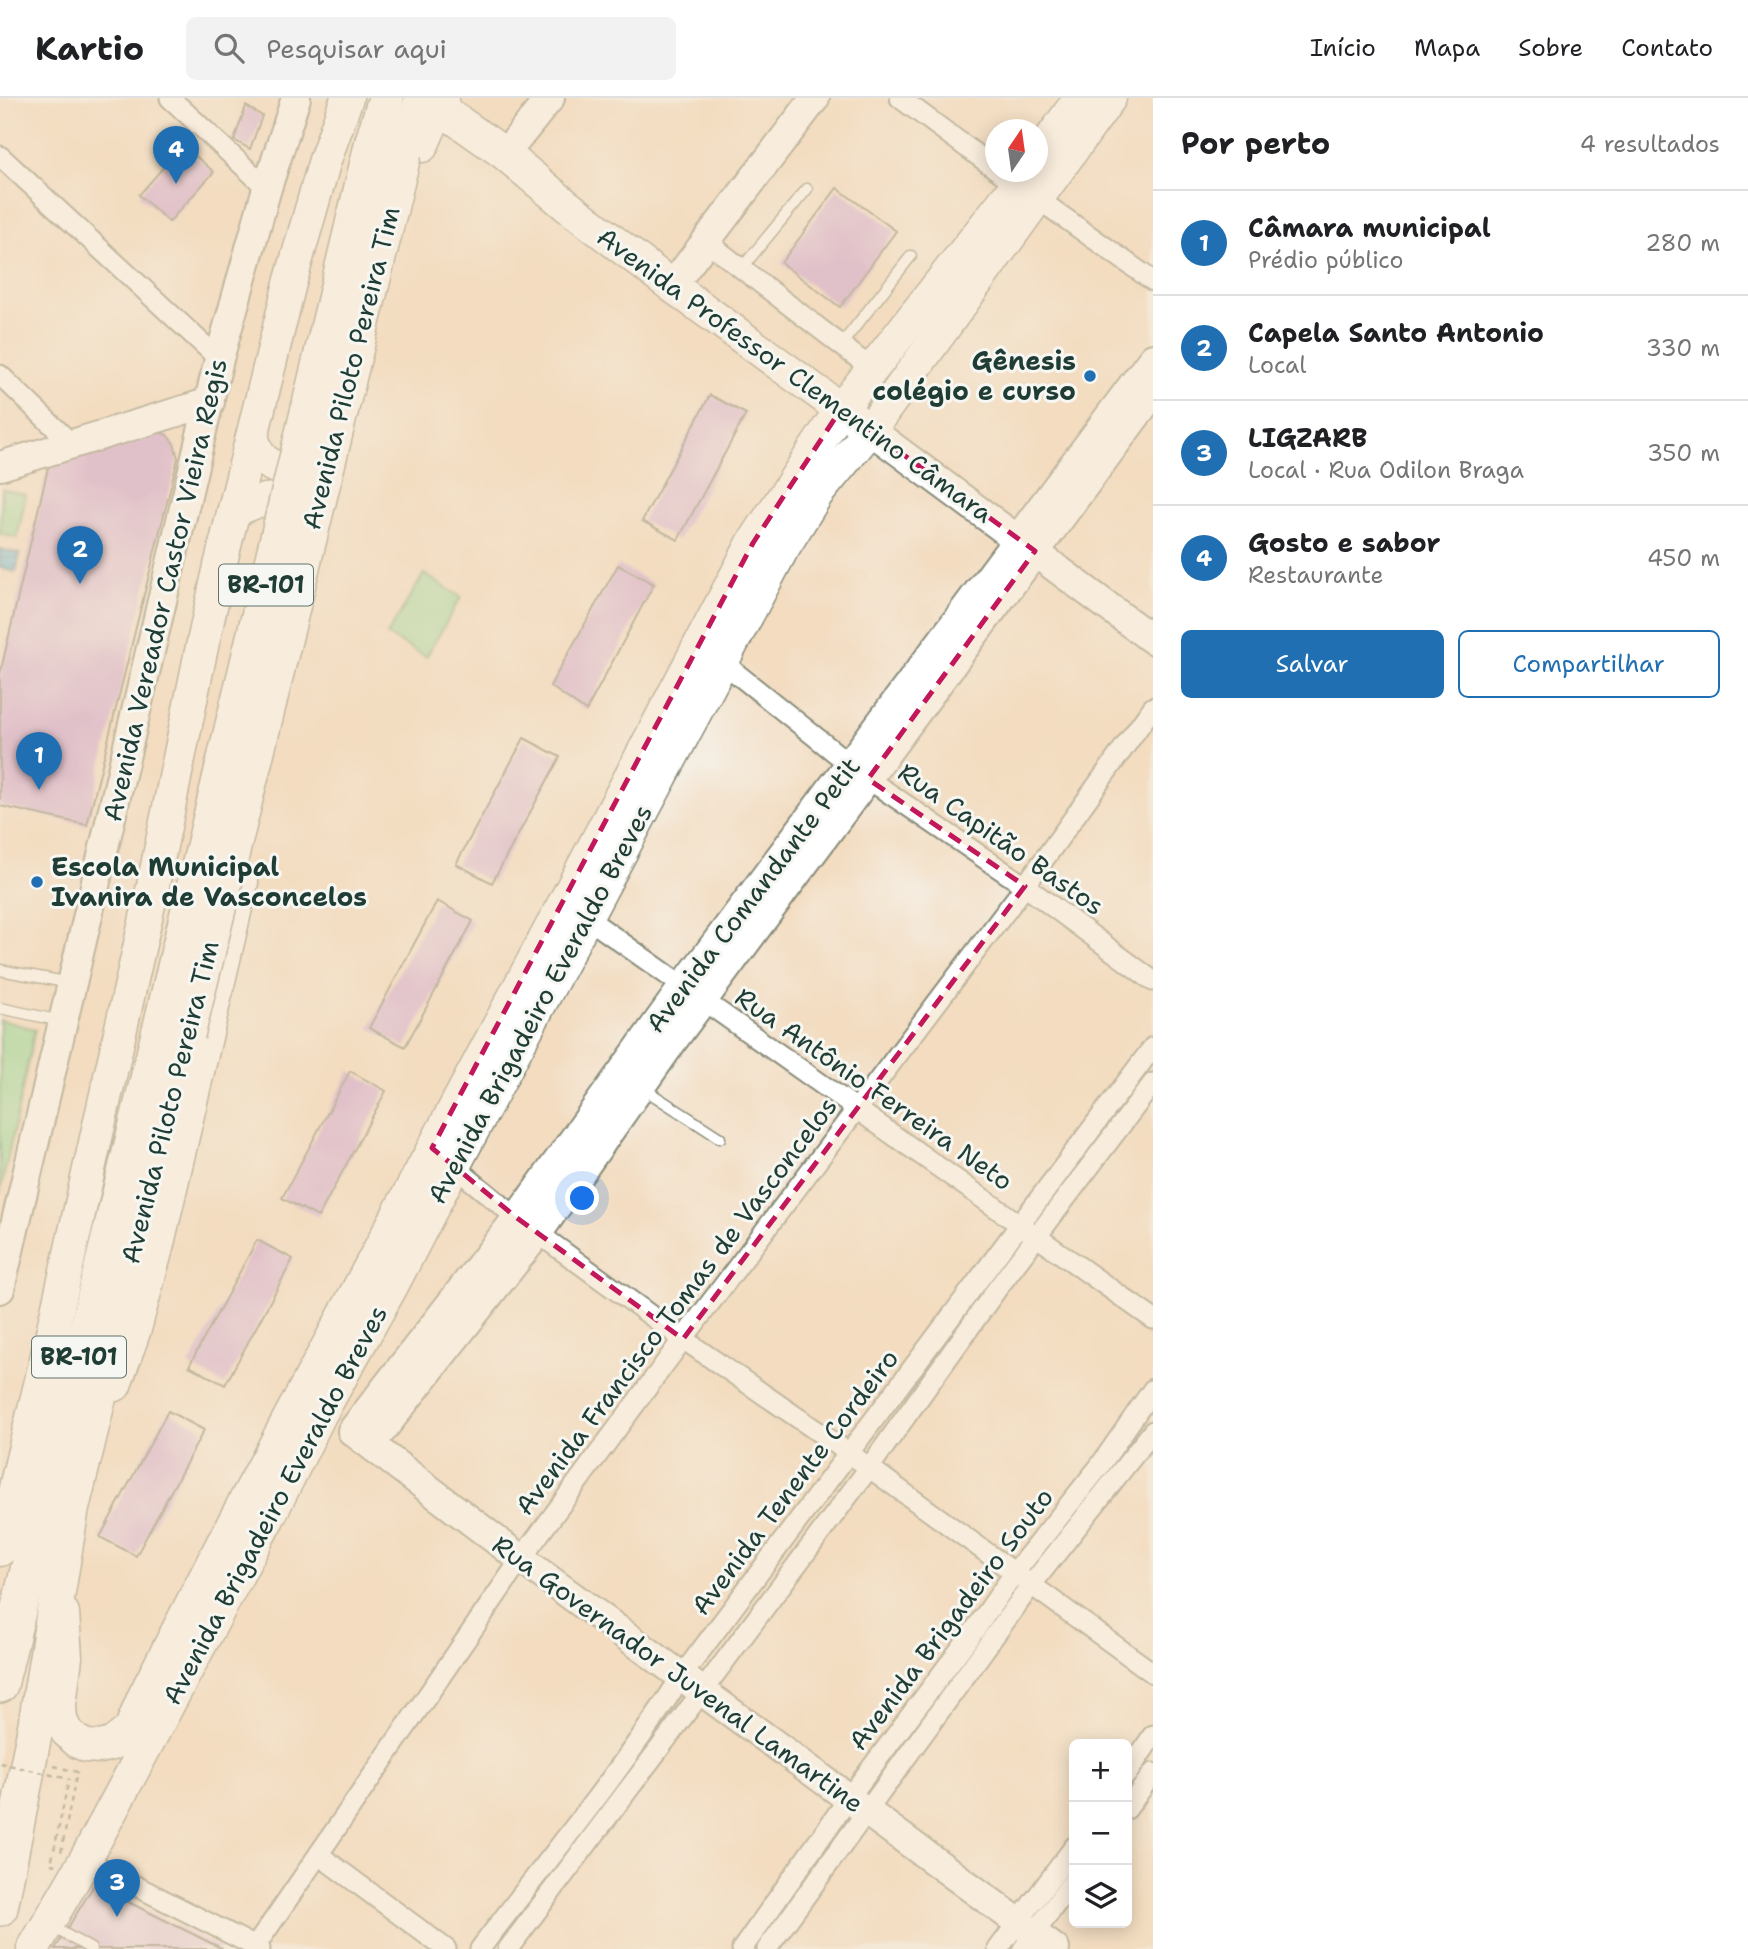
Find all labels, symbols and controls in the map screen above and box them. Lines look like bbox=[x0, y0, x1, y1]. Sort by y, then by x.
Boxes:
search box bbox=[186, 17, 676, 80]
text: Kartio bbox=[35, 26, 144, 71]
icon: search bbox=[210, 29, 248, 67]
text: Pesquisar aqui bbox=[266, 31, 447, 66]
text: Início bbox=[1310, 32, 1376, 64]
text: Mapa bbox=[1414, 32, 1480, 64]
text: Sobre bbox=[1518, 32, 1583, 64]
text: Contato bbox=[1621, 32, 1713, 64]
north arrow bbox=[985, 119, 1048, 182]
text: Por perto bbox=[1181, 123, 1330, 164]
pin: 4 bbox=[153, 126, 199, 184]
text: 4 resultados bbox=[1580, 129, 1720, 159]
street label: Avenida Piloto Pereira Tim bbox=[293, 203, 408, 533]
text: Câmara municipal bbox=[1248, 210, 1491, 245]
street label: Avenida Professor Clementino Câmara bbox=[590, 219, 1000, 530]
text: 1 bbox=[1199, 228, 1209, 258]
text: 280 m bbox=[1645, 228, 1720, 258]
text: Prédio público bbox=[1248, 245, 1403, 275]
text: Capela Santo Antonio bbox=[1248, 315, 1544, 350]
text: 2 bbox=[1196, 333, 1212, 363]
text: 330 m bbox=[1646, 333, 1720, 363]
place label: Gênesis colégio e curso bbox=[873, 343, 1076, 408]
text: Local bbox=[1248, 350, 1306, 380]
street label: Avenida Vereador Castor Vieira Regis bbox=[94, 355, 235, 825]
marker: Gênesis colégio e curso bbox=[1082, 368, 1098, 384]
text: LIGZARB bbox=[1248, 420, 1367, 455]
text: 3 bbox=[1196, 438, 1212, 468]
text: 350 m bbox=[1647, 438, 1720, 468]
text: Local · Rua Odilon Braga bbox=[1248, 455, 1524, 485]
text: Gosto e sabor bbox=[1248, 525, 1440, 560]
pin: 2 bbox=[57, 526, 103, 584]
text: 4 bbox=[1196, 543, 1212, 573]
text: 450 m bbox=[1647, 543, 1720, 573]
text: Restaurante bbox=[1248, 560, 1383, 590]
road number: BR-101 bbox=[219, 564, 313, 606]
button: Salvar bbox=[1181, 630, 1444, 698]
button: Compartilhar bbox=[1458, 630, 1720, 698]
pin: 1 bbox=[16, 732, 62, 790]
street label: Avenida Comandante Petit bbox=[637, 750, 868, 1040]
street label: Rua Capitão Bastos bbox=[891, 754, 1111, 923]
street label: Avenida Brigadeiro Everaldo Breves bbox=[419, 798, 660, 1210]
place label: Escola Municipal Ivanira de Vasconcelos bbox=[51, 849, 367, 914]
marker: Escola Municipal Ivanira de Vasconcelos bbox=[29, 874, 45, 890]
street label: Avenida Piloto Pereira Tim bbox=[112, 937, 227, 1267]
street label: Rua Antônio Ferreira Neto bbox=[728, 979, 1020, 1198]
street label: Avenida Francisco Tomas de Vasconcelos bbox=[507, 1090, 845, 1522]
your location bbox=[565, 1181, 599, 1215]
street label: Avenida Brigadeiro Everaldo Breves bbox=[154, 1299, 395, 1711]
road number: BR-101 bbox=[32, 1336, 126, 1378]
street label: Avenida Tenente Cordeiro bbox=[683, 1342, 906, 1622]
street label: Avenida Brigadeiro Souto bbox=[840, 1480, 1061, 1757]
street label: Rua Governador Juvenal Lamartine bbox=[486, 1527, 871, 1820]
map controls bbox=[1069, 1739, 1132, 1928]
button: + bbox=[1069, 1739, 1132, 1802]
button: − bbox=[1069, 1802, 1132, 1865]
pin: 3 bbox=[94, 1859, 140, 1917]
button: layers bbox=[1069, 1865, 1132, 1928]

